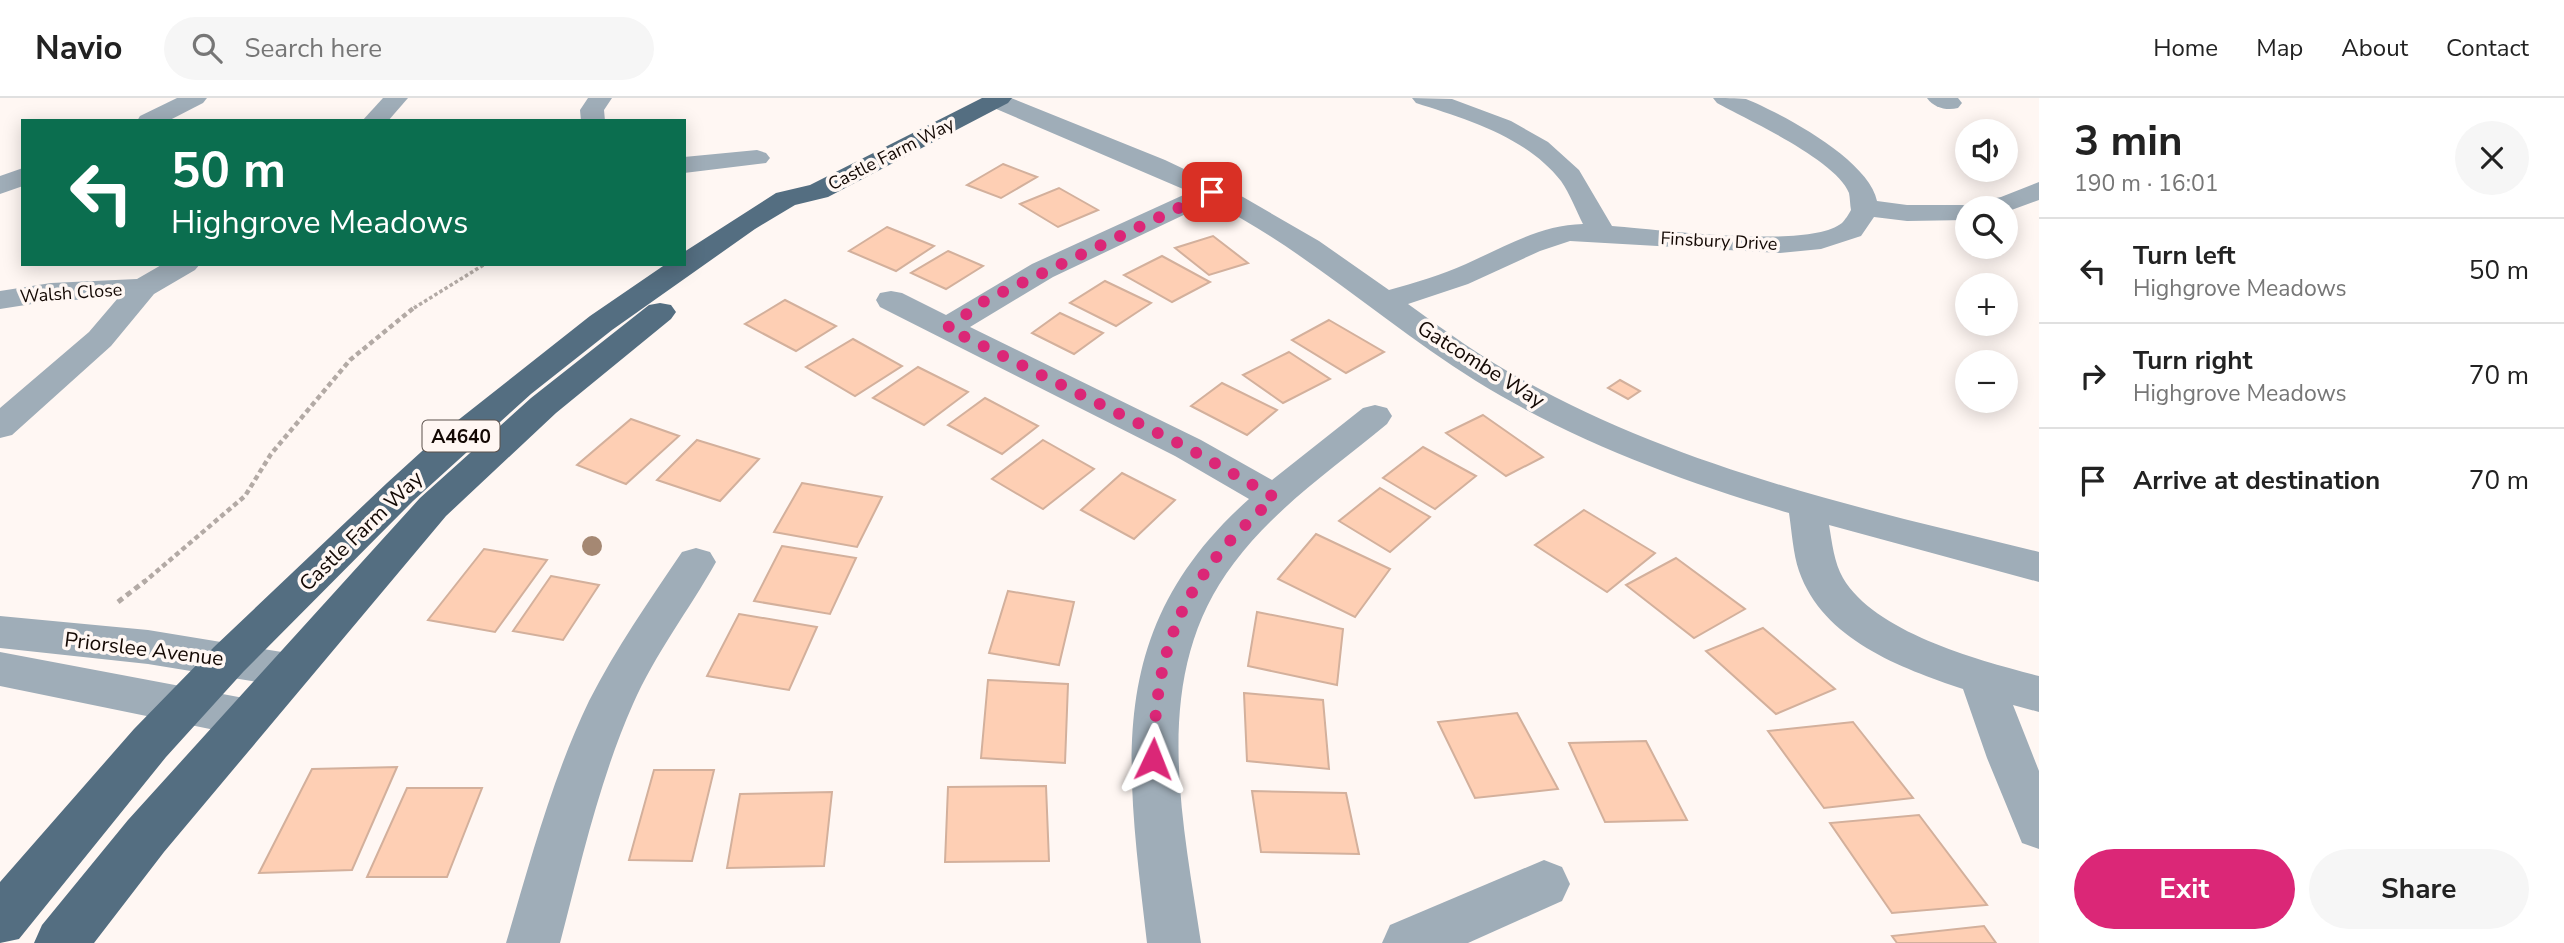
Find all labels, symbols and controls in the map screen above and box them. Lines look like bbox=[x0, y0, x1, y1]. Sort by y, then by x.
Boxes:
search box bbox=[164, 17, 654, 80]
text: Navio bbox=[35, 26, 122, 71]
icon: search bbox=[188, 29, 226, 67]
text: Search here bbox=[244, 31, 382, 66]
text: Home bbox=[2153, 32, 2218, 64]
text: Map bbox=[2256, 32, 2303, 64]
text: About bbox=[2341, 32, 2408, 64]
text: Contact bbox=[2446, 32, 2529, 64]
street label: Castle Farm Way bbox=[824, 111, 959, 196]
text: 3 min bbox=[2074, 113, 2183, 170]
map controls bbox=[1955, 119, 2018, 413]
button: sound bbox=[1955, 119, 2018, 182]
button: close bbox=[2455, 121, 2529, 195]
text: 50 m bbox=[171, 137, 286, 204]
icon: left bbox=[56, 147, 147, 238]
pin bbox=[1182, 162, 1242, 222]
text: 190 m · 16:01 bbox=[2074, 168, 2219, 199]
icon: arrive bbox=[1193, 173, 1231, 211]
button: search bbox=[1955, 196, 2018, 259]
text: Highgrove Meadows bbox=[171, 201, 468, 244]
street label: Finsbury Drive bbox=[1660, 226, 1778, 256]
text: Turn left bbox=[2133, 238, 2236, 273]
icon: left bbox=[2074, 252, 2112, 290]
text: 50 m bbox=[2469, 253, 2529, 288]
button: + bbox=[1955, 273, 2018, 336]
text: Highgrove Meadows bbox=[2133, 273, 2347, 304]
street label: Walsh Close bbox=[19, 277, 123, 309]
street label: Gatcombe Way bbox=[1412, 314, 1550, 414]
text: Turn right bbox=[2133, 343, 2252, 378]
button: − bbox=[1955, 350, 2018, 413]
icon: right bbox=[2074, 357, 2112, 395]
text: 70 m bbox=[2469, 358, 2529, 393]
text: Highgrove Meadows bbox=[2133, 378, 2347, 409]
road number: A4640 bbox=[422, 420, 500, 452]
icon: arrive bbox=[2074, 462, 2112, 500]
text: Arrive at destination bbox=[2133, 463, 2380, 498]
text: 70 m bbox=[2469, 463, 2529, 498]
street label: Castle Farm Way bbox=[293, 465, 429, 597]
street label: Priorslee Avenue bbox=[63, 625, 225, 673]
position arrow bbox=[1116, 722, 1190, 796]
button: Exit bbox=[2074, 849, 2295, 929]
button: Share bbox=[2309, 849, 2529, 929]

